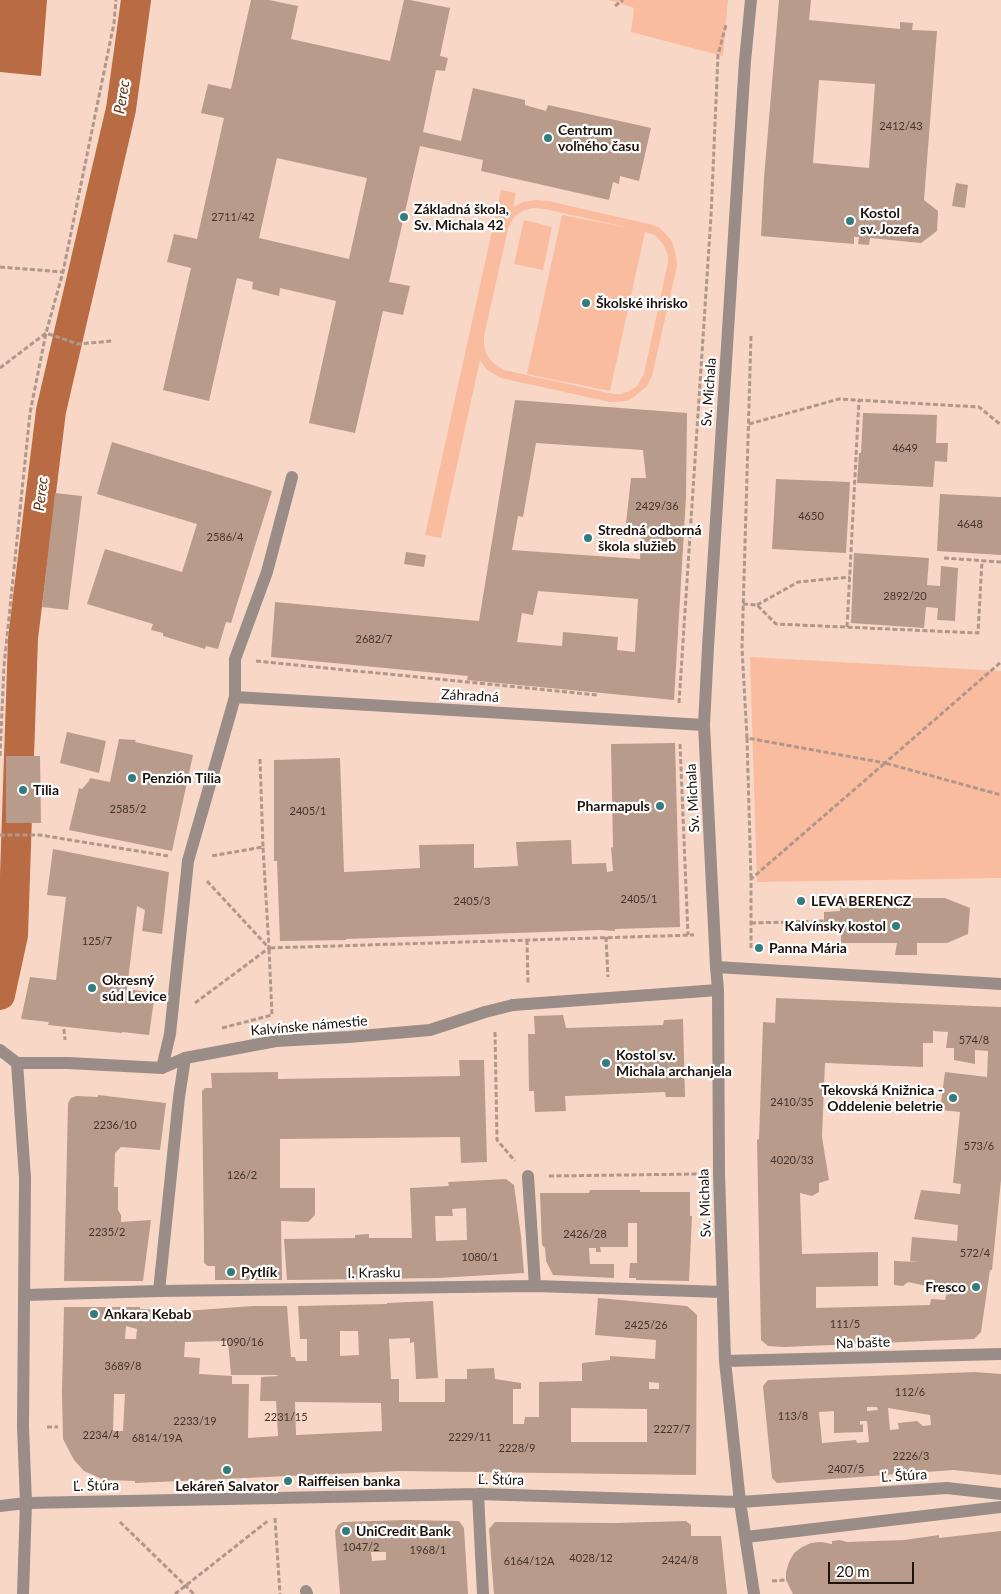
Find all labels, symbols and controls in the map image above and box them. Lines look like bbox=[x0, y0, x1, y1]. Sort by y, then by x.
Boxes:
water label: Perec bbox=[110, 79, 134, 115]
house number: 2412/43 bbox=[879, 119, 923, 133]
place label: Centrum voľného času bbox=[558, 122, 639, 154]
marker: Centrum voľného času bbox=[542, 132, 554, 144]
place label: Základná škola, Sv. Michala 42 bbox=[414, 201, 509, 233]
place label: Kostol sv. Jozefa bbox=[860, 205, 919, 238]
house number: 2711/42 bbox=[211, 210, 255, 224]
marker: Základná škola, Sv. Michala 42 bbox=[398, 211, 410, 223]
marker: Kostol sv. Jozefa bbox=[844, 215, 856, 227]
place label: Školské ihrisko bbox=[596, 295, 688, 311]
marker: Školské ihrisko bbox=[580, 297, 592, 309]
street label: Sv. Michala bbox=[698, 357, 720, 427]
house number: 4649 bbox=[892, 441, 918, 455]
water label: Perec bbox=[30, 476, 52, 512]
house number: 2429/36 bbox=[635, 499, 679, 513]
house number: 4650 bbox=[798, 509, 824, 523]
house number: 4648 bbox=[957, 517, 983, 531]
place label: Stredná odborná škola služieb bbox=[598, 522, 702, 554]
house number: 2586/4 bbox=[207, 530, 243, 544]
marker: Stredná odborná škola služieb bbox=[582, 532, 594, 544]
house number: 2892/20 bbox=[883, 589, 927, 603]
house number: 2682/7 bbox=[356, 632, 392, 646]
street label: Záhradná bbox=[441, 686, 499, 706]
street label: Sv. Michala bbox=[683, 763, 703, 833]
place label: Penzión Tilia bbox=[142, 770, 221, 786]
marker: Penzión Tilia bbox=[126, 772, 138, 784]
place label: Tilia bbox=[33, 782, 59, 798]
marker: Tilia bbox=[17, 784, 29, 796]
place label: Pharmapuls bbox=[577, 798, 650, 814]
marker: Pharmapuls bbox=[654, 800, 666, 812]
house number: 2585/2 bbox=[110, 802, 146, 816]
house number: 2405/1 bbox=[290, 804, 326, 818]
house number: 2405/1 bbox=[621, 892, 657, 906]
place label: LEVA BERENCZ bbox=[811, 893, 911, 909]
house number: 2405/3 bbox=[454, 894, 490, 908]
marker: LEVA BERENCZ bbox=[795, 895, 807, 907]
place label: Kalvínsky kostol bbox=[785, 918, 886, 934]
marker: Kalvínsky kostol bbox=[890, 920, 902, 932]
house number: 125/7 bbox=[82, 934, 112, 948]
place label: Panna Mária bbox=[769, 940, 847, 956]
marker: Panna Mária bbox=[753, 942, 765, 954]
place label: Okresný súd Levice bbox=[102, 972, 167, 1004]
marker: Okresný súd Levice bbox=[86, 982, 98, 994]
street label: Kalvínske námestie bbox=[250, 1013, 368, 1039]
house number: 574/8 bbox=[959, 1033, 989, 1047]
place label: Kostol sv. Michala archanjela bbox=[616, 1047, 732, 1080]
marker: Kostol sv. Michala archanjela bbox=[600, 1057, 612, 1069]
place label: Tekovská Knižnica - Oddelenie beletrie bbox=[821, 1082, 943, 1114]
marker: Tekovská Knižnica - Oddelenie beletrie bbox=[947, 1092, 959, 1104]
house number: 2410/35 bbox=[770, 1095, 814, 1109]
house number: 2236/10 bbox=[93, 1118, 137, 1132]
house number: 573/6 bbox=[964, 1139, 994, 1153]
house number: 4020/33 bbox=[770, 1153, 814, 1167]
house number: 126/2 bbox=[227, 1168, 257, 1182]
street label: Sv. Michala bbox=[695, 1168, 715, 1238]
house number: 2235/2 bbox=[89, 1225, 125, 1239]
house number: 2426/28 bbox=[563, 1227, 607, 1241]
house number: 572/4 bbox=[960, 1246, 990, 1260]
house number: 1080/1 bbox=[462, 1250, 498, 1264]
place label: Pytlík bbox=[241, 1264, 277, 1280]
street label: I. Krasku bbox=[347, 1264, 401, 1282]
marker: Pytlík bbox=[225, 1266, 237, 1278]
place label: Fresco bbox=[925, 1279, 966, 1295]
marker: Fresco bbox=[970, 1281, 982, 1293]
place label: Ankara Kebab bbox=[104, 1306, 191, 1322]
marker: Ankara Kebab bbox=[88, 1308, 100, 1320]
house number: 111/5 bbox=[830, 1317, 860, 1331]
house number: 2425/26 bbox=[624, 1318, 668, 1332]
street label: Na bašte bbox=[836, 1334, 890, 1352]
house number: 1090/16 bbox=[220, 1335, 264, 1349]
house number: 3689/8 bbox=[105, 1359, 141, 1373]
house number: 112/6 bbox=[895, 1385, 925, 1399]
house number: 113/8 bbox=[778, 1409, 808, 1423]
house number: 2231/15 bbox=[264, 1410, 308, 1424]
house number: 2233/19 bbox=[173, 1414, 217, 1428]
house number: 2227/7 bbox=[654, 1422, 690, 1436]
house number: 2234/4 bbox=[83, 1428, 119, 1442]
house number: 2229/11 bbox=[448, 1430, 492, 1444]
house number: 6814/19A bbox=[132, 1431, 182, 1445]
house number: 2228/9 bbox=[499, 1441, 535, 1455]
house number: 2226/3 bbox=[893, 1449, 929, 1463]
house number: 2407/5 bbox=[828, 1462, 864, 1476]
marker: Lekáreň Salvator bbox=[221, 1464, 233, 1476]
street label: Ľ. Štúra bbox=[880, 1466, 928, 1486]
street label: Ľ. Štúra bbox=[478, 1471, 524, 1489]
place label: Raiffeisen banka bbox=[298, 1473, 400, 1489]
marker: Raiffeisen banka bbox=[282, 1475, 294, 1487]
street label: Ľ. Štúra bbox=[73, 1477, 119, 1495]
place label: Lekáreň Salvator bbox=[175, 1478, 279, 1494]
place label: UniCredit Bank bbox=[356, 1523, 451, 1539]
marker: UniCredit Bank bbox=[340, 1525, 352, 1537]
house number: 1047/2 bbox=[343, 1540, 379, 1554]
house number: 1968/1 bbox=[410, 1543, 446, 1557]
house number: 4028/12 bbox=[569, 1551, 613, 1565]
scale bar bbox=[831, 1552, 917, 1584]
house number: 2424/8 bbox=[662, 1553, 698, 1567]
house number: 6164/12A bbox=[504, 1554, 554, 1568]
text: 20 m bbox=[836, 1562, 870, 1580]

